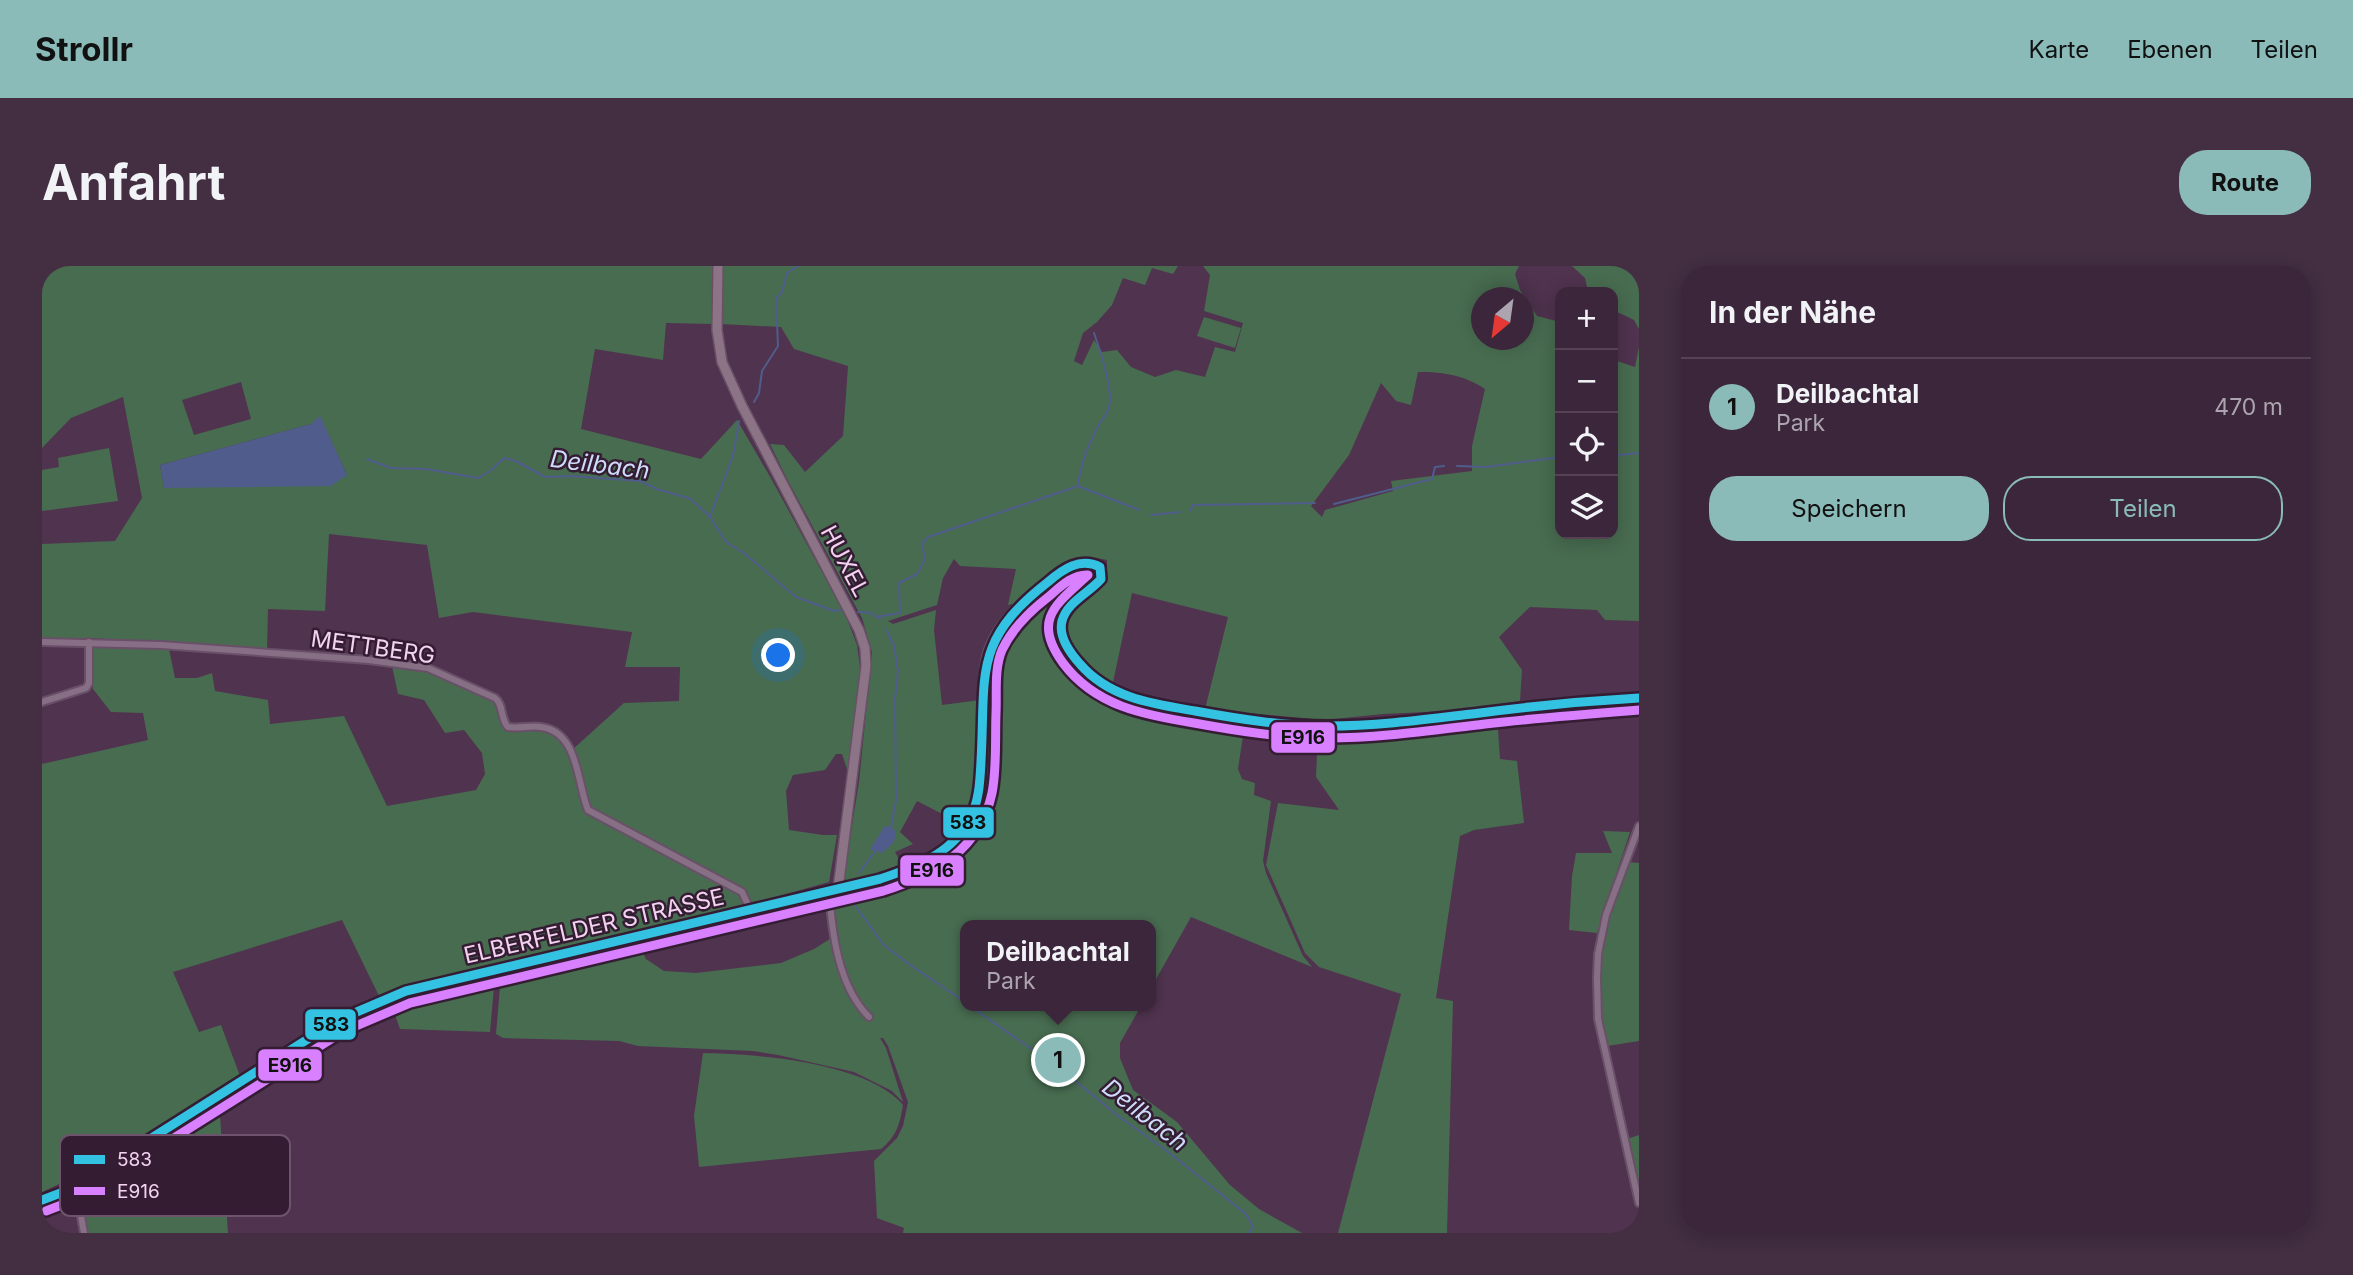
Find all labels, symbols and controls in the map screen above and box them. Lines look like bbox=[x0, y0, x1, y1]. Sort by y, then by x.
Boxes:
text: Strollr bbox=[35, 29, 133, 69]
text: Karte bbox=[2029, 35, 2089, 64]
text: Ebenen bbox=[2127, 35, 2213, 64]
text: Teilen bbox=[2251, 35, 2318, 64]
button: Route bbox=[2179, 150, 2311, 215]
text: Anfahrt bbox=[42, 153, 225, 212]
north arrow bbox=[1471, 287, 1534, 350]
map controls bbox=[1555, 287, 1618, 539]
button: + bbox=[1555, 287, 1618, 350]
text: In der Nähe bbox=[1709, 294, 1876, 330]
button: − bbox=[1555, 350, 1618, 413]
text: Deilbachtal bbox=[1776, 378, 1919, 409]
text: 1 bbox=[1727, 393, 1737, 421]
text: 470 m bbox=[2214, 393, 2283, 421]
text: Park bbox=[1776, 409, 1825, 437]
button: locate bbox=[1555, 413, 1618, 476]
water label: Deilbach bbox=[549, 444, 652, 485]
button: layers bbox=[1555, 476, 1618, 539]
button: Speichern bbox=[1709, 476, 1989, 541]
button: Teilen bbox=[2003, 476, 2283, 541]
street label: HUXEL bbox=[815, 521, 875, 601]
street label: METTBERG bbox=[309, 624, 437, 670]
your location bbox=[761, 638, 795, 672]
line badge: E916 bbox=[1270, 721, 1336, 754]
text: E916 bbox=[1281, 726, 1325, 749]
line badge: 583 bbox=[942, 806, 995, 839]
text: 583 bbox=[950, 811, 986, 834]
line badge: E916 bbox=[899, 854, 965, 887]
text: E916 bbox=[910, 859, 954, 882]
street label: ELBERFELDER STRASSE bbox=[461, 882, 727, 970]
popup bbox=[960, 920, 1156, 1011]
text: Deilbachtal bbox=[986, 936, 1130, 967]
text: Park bbox=[986, 967, 1036, 995]
line badge: 583 bbox=[304, 1008, 357, 1041]
text: 583 bbox=[313, 1013, 349, 1036]
pin: 1 bbox=[1035, 1034, 1081, 1086]
line badge: E916 bbox=[257, 1048, 323, 1082]
text: E916 bbox=[268, 1054, 312, 1077]
water label: Deilbach bbox=[1097, 1072, 1194, 1157]
legend bbox=[60, 1135, 290, 1216]
text: 583 bbox=[117, 1148, 152, 1171]
text: E916 bbox=[117, 1180, 160, 1203]

